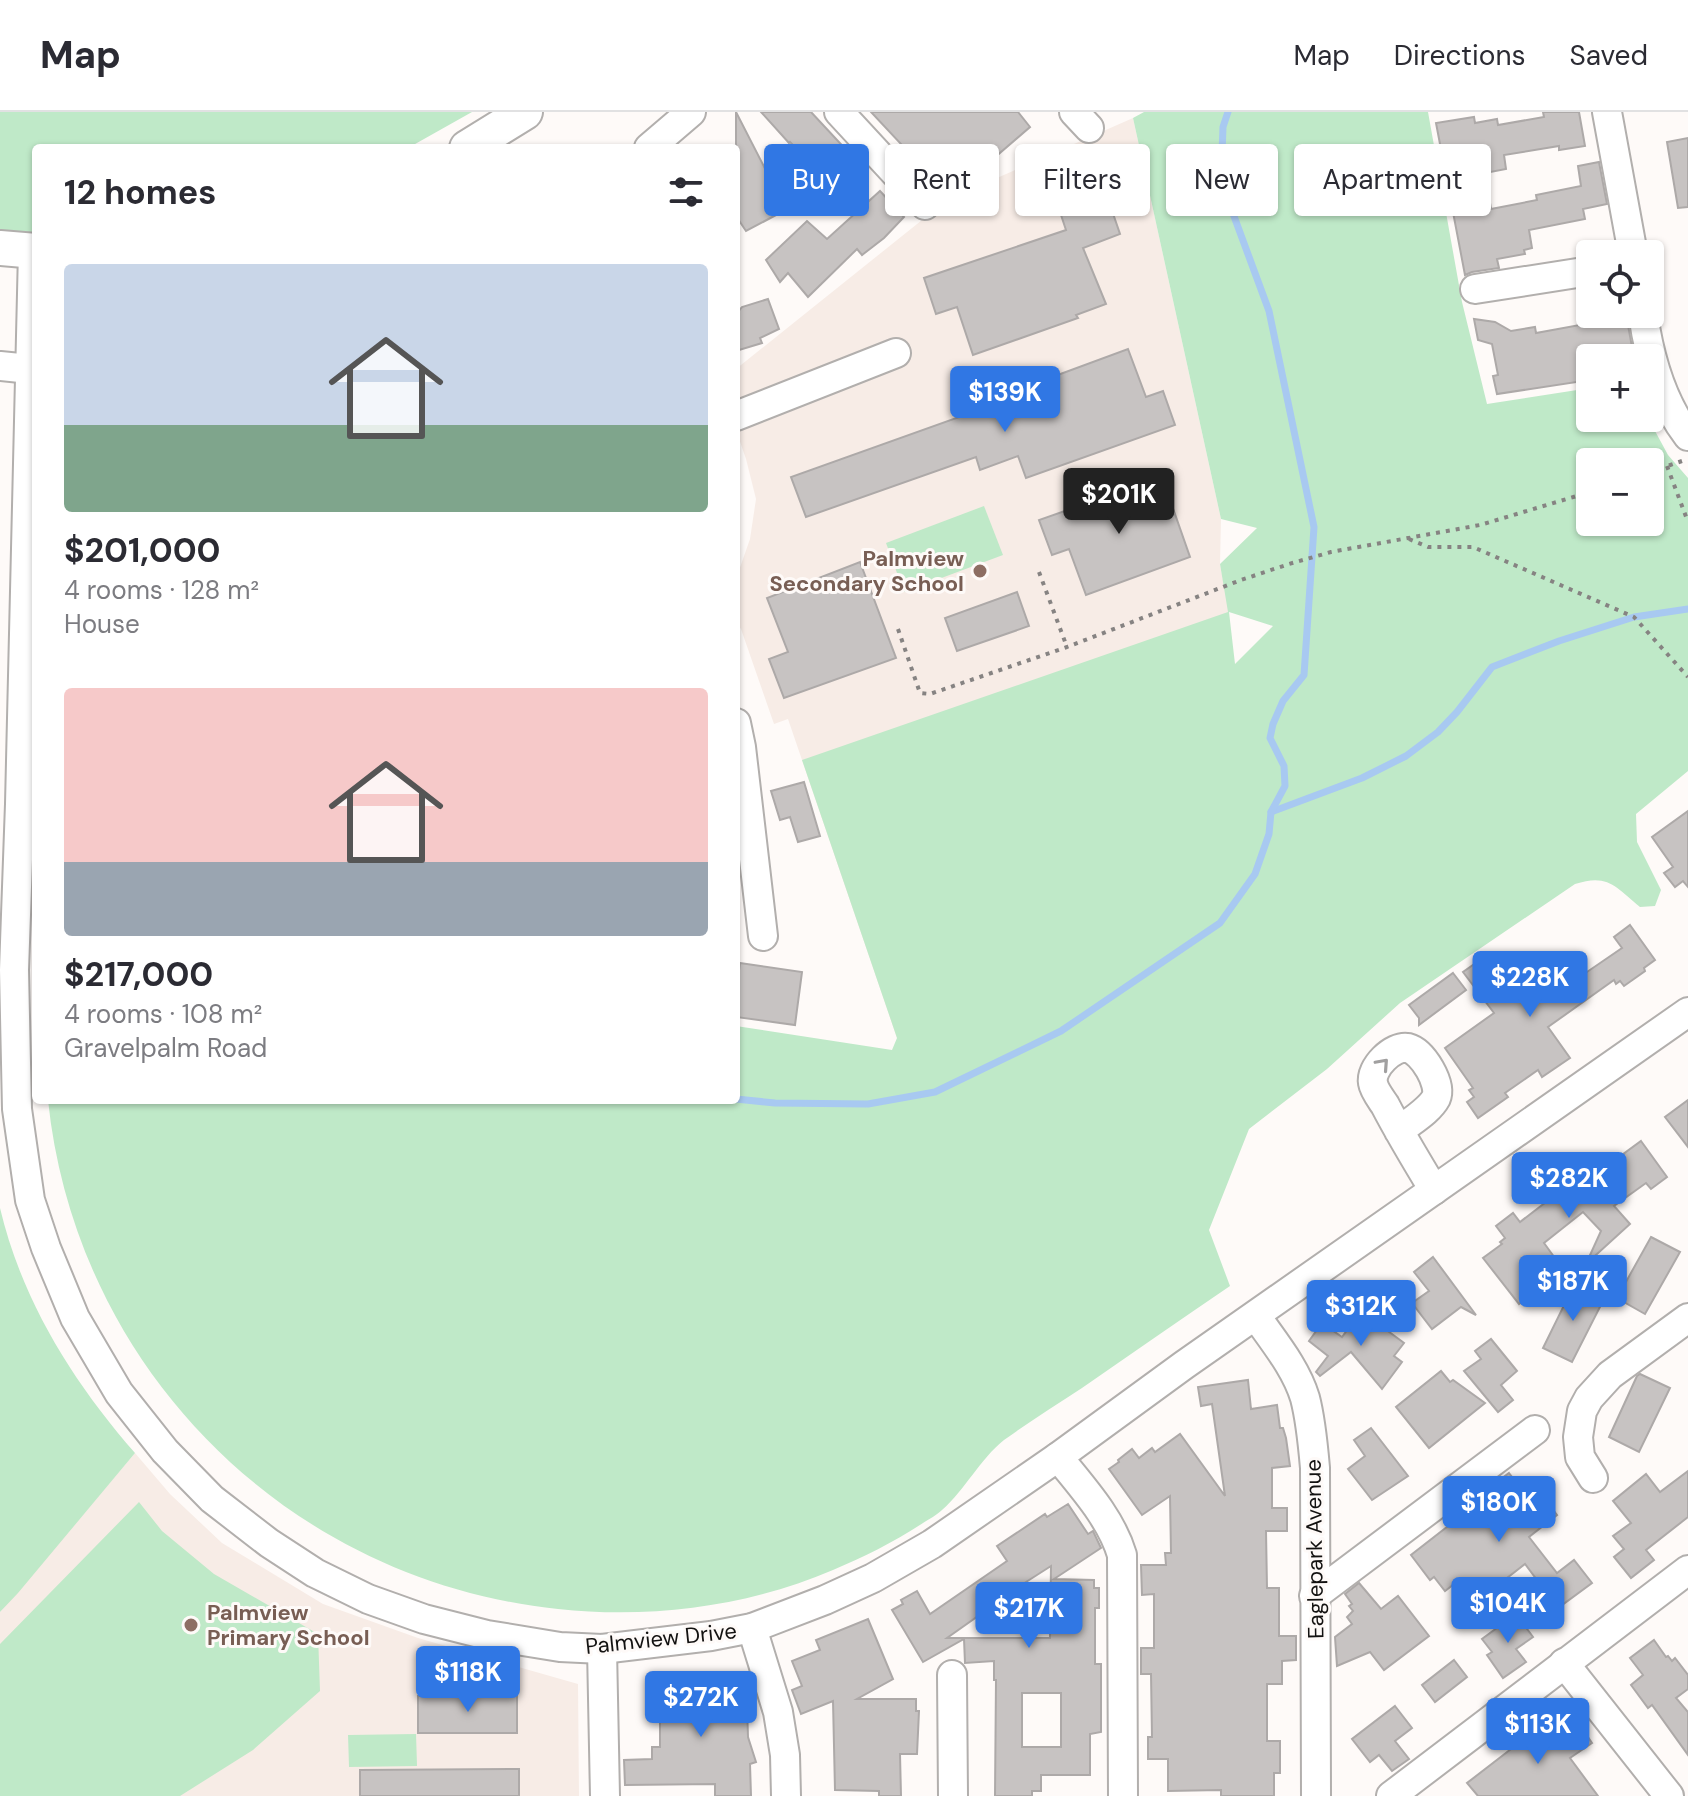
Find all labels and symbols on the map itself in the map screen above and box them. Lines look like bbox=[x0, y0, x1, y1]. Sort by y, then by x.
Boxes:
pin: $139K bbox=[949, 366, 1061, 434]
pin: $201K bbox=[1063, 468, 1175, 536]
place label: Palmview Secondary School bbox=[769, 544, 964, 598]
marker: Palmview Secondary School bbox=[971, 562, 989, 580]
pin: $228K bbox=[1474, 951, 1586, 1019]
one-way arrow bbox=[1373, 1058, 1388, 1073]
pin: $282K bbox=[1513, 1152, 1625, 1220]
pin: $187K bbox=[1517, 1255, 1629, 1323]
pin: $312K bbox=[1305, 1280, 1417, 1348]
street label: Eaglepark Avenue bbox=[1298, 1459, 1331, 1639]
pin: $180K bbox=[1443, 1476, 1555, 1544]
pin: $104K bbox=[1452, 1577, 1564, 1645]
pin: $217K bbox=[973, 1582, 1085, 1650]
place label: Palmview Primary School bbox=[207, 1598, 370, 1652]
marker: Palmview Primary School bbox=[182, 1616, 200, 1634]
street label: Palmview Drive bbox=[584, 1616, 738, 1661]
pin: $118K bbox=[412, 1646, 524, 1714]
pin: $272K bbox=[645, 1671, 757, 1739]
pin: $113K bbox=[1482, 1698, 1594, 1766]

